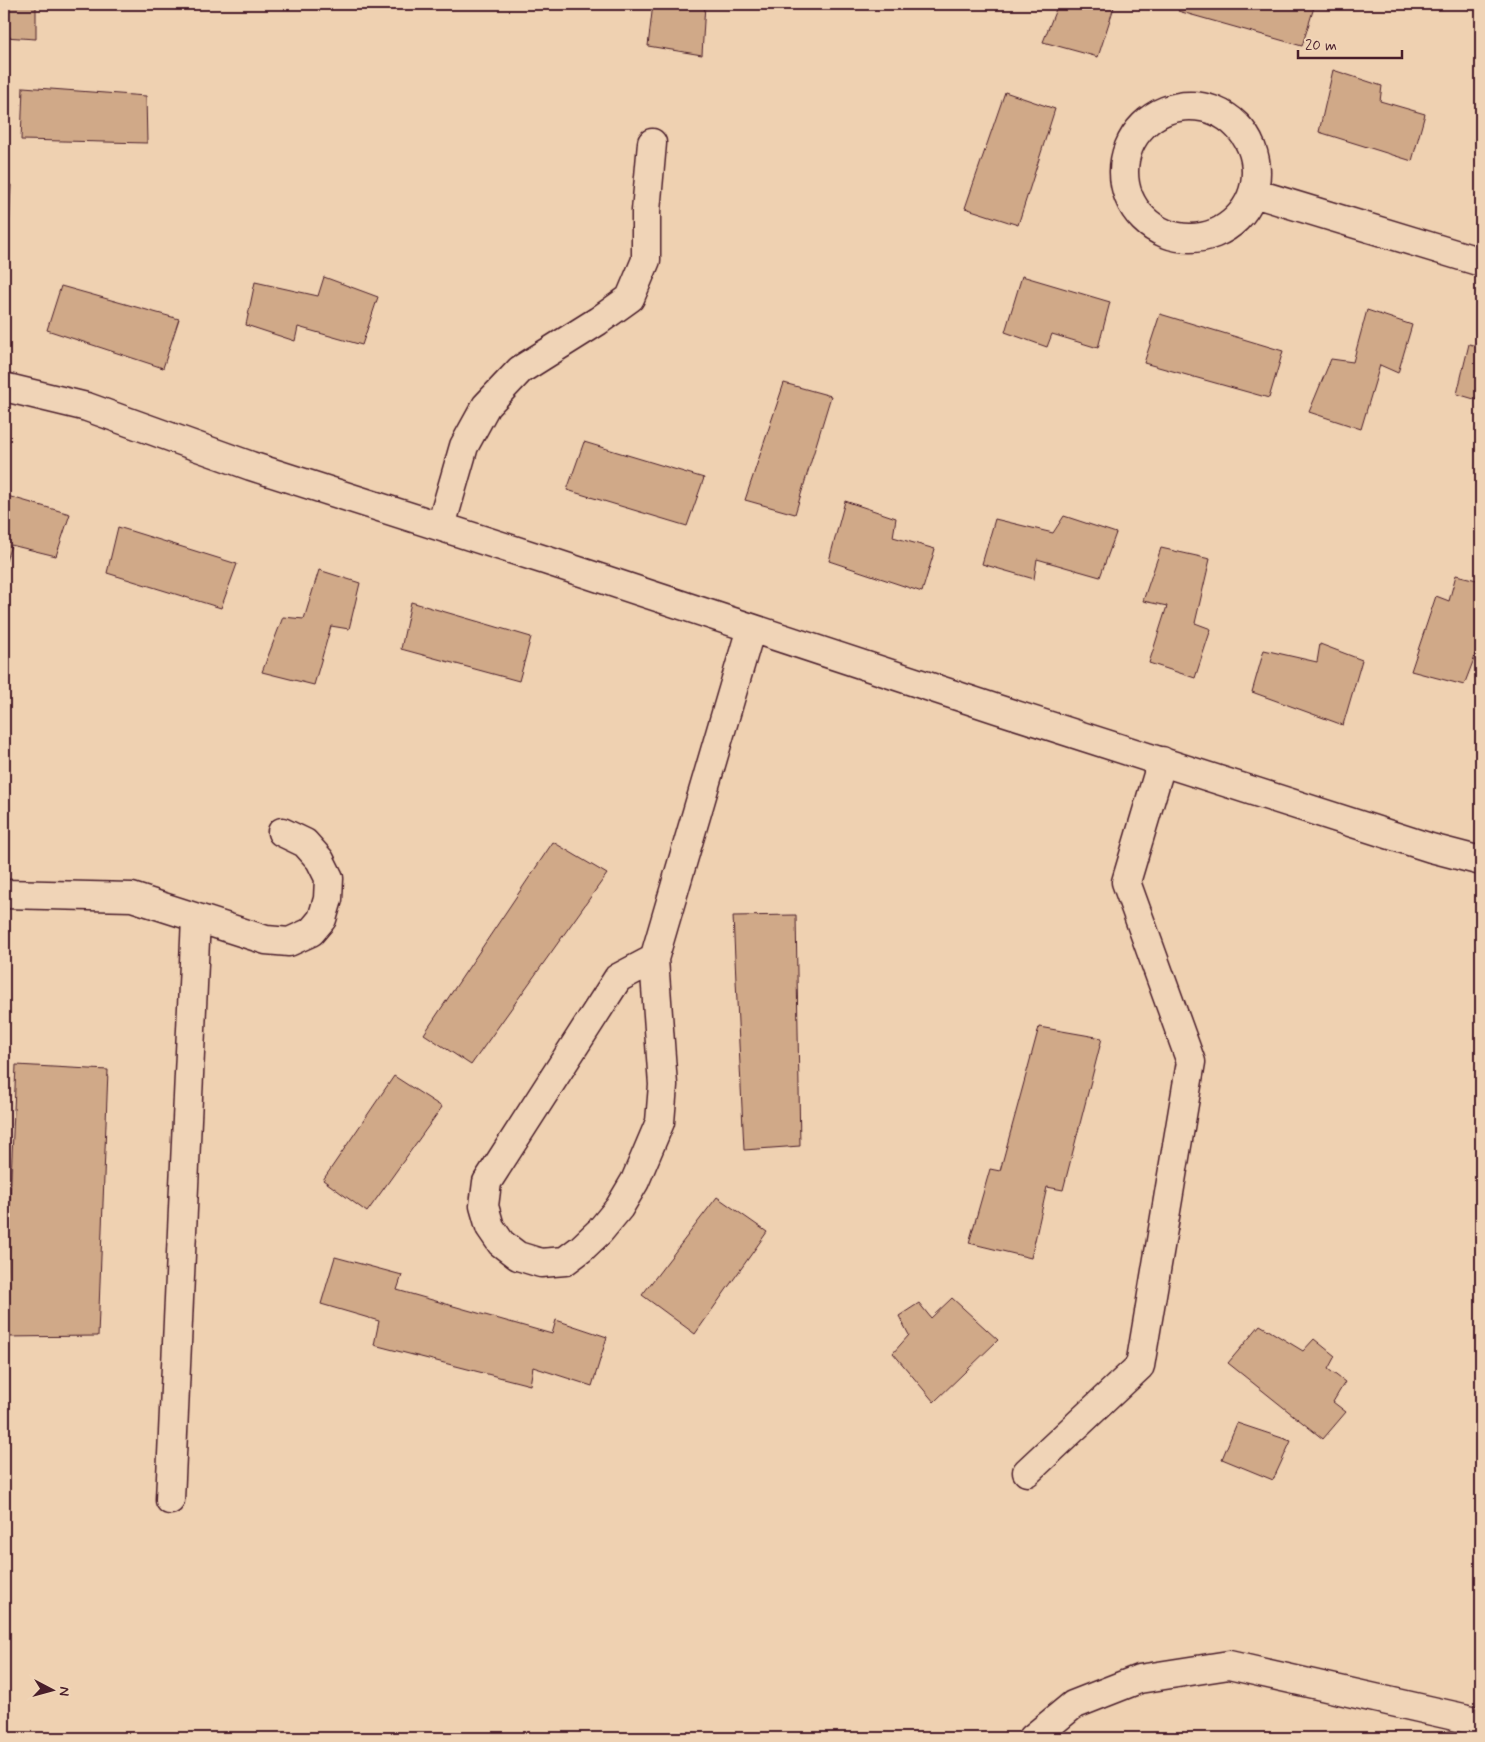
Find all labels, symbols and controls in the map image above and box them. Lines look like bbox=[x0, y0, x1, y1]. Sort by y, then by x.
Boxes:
scale bar bbox=[1298, 28, 1401, 60]
text: 20 m bbox=[1305, 36, 1337, 56]
north arrow bbox=[28, 1664, 78, 1714]
text: N bbox=[54, 1686, 73, 1697]

